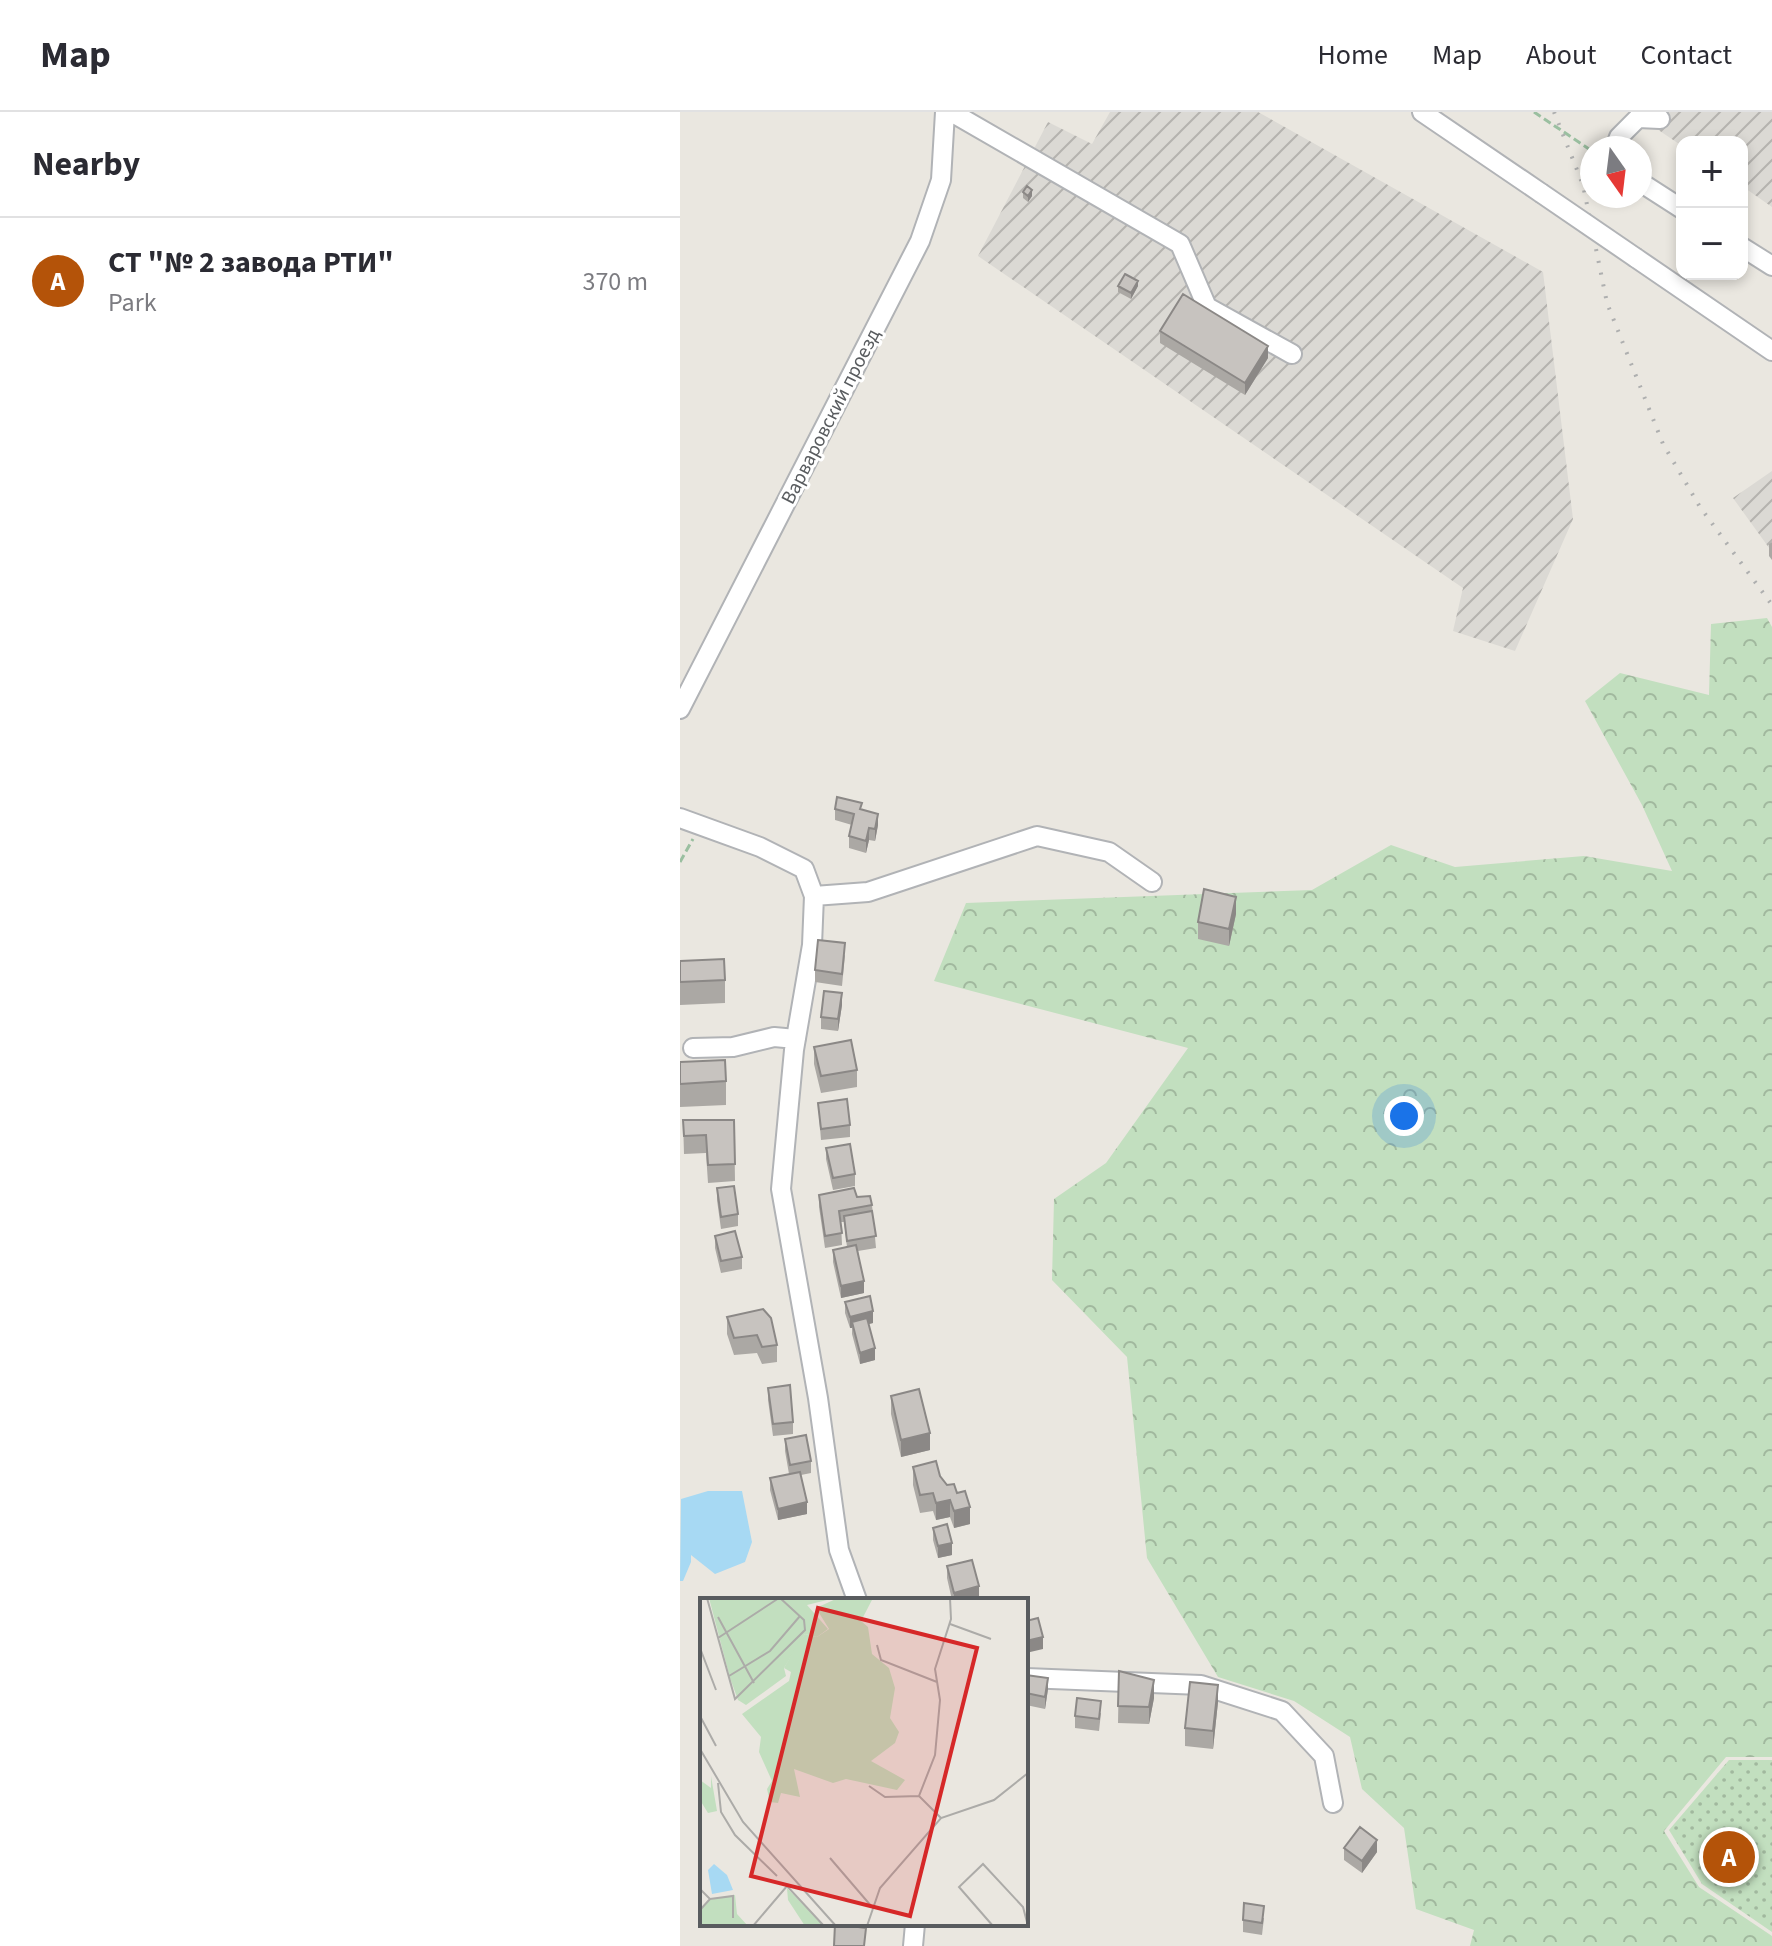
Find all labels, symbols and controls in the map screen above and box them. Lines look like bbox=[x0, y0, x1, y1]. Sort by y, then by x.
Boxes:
text: Map bbox=[40, 28, 111, 82]
text: Home bbox=[1317, 35, 1388, 75]
text: Map bbox=[1432, 35, 1482, 75]
text: About bbox=[1526, 35, 1597, 75]
text: Contact bbox=[1641, 35, 1732, 75]
north arrow bbox=[1580, 136, 1652, 208]
map controls bbox=[1676, 136, 1748, 280]
button: + bbox=[1676, 136, 1748, 208]
text: Nearby bbox=[32, 140, 140, 189]
button: − bbox=[1676, 208, 1748, 280]
text: СТ "№ 2 завода РТИ" bbox=[108, 241, 394, 284]
text: A bbox=[51, 263, 65, 300]
text: 370 m bbox=[582, 263, 648, 300]
text: Park bbox=[108, 284, 157, 321]
street label: Варваровский проезд bbox=[774, 324, 887, 509]
your location bbox=[1384, 1096, 1424, 1136]
inset map bbox=[700, 1598, 1028, 1926]
pin: A bbox=[1703, 1827, 1755, 1887]

